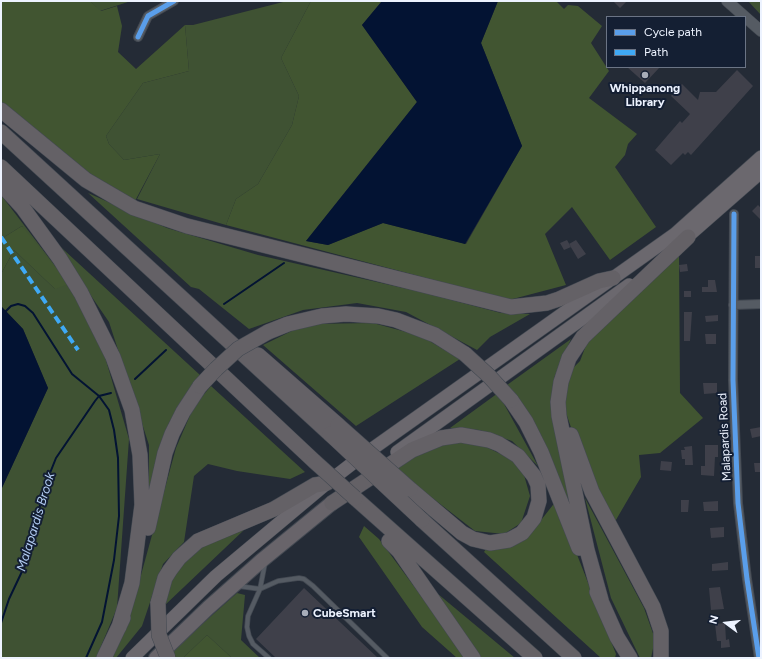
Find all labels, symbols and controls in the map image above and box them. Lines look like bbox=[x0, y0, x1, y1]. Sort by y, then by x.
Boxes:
legend bbox=[606, 16, 746, 68]
text: Cycle path bbox=[644, 25, 702, 39]
text: Path bbox=[644, 45, 668, 59]
marker: Whippanong Library bbox=[640, 70, 650, 80]
place label: Whippanong Library bbox=[610, 81, 680, 109]
street label: Malapardis Road bbox=[715, 393, 735, 481]
water label: Malapardis Brook bbox=[14, 471, 58, 573]
north arrow bbox=[706, 603, 746, 643]
place label: CubeSmart bbox=[313, 606, 376, 620]
marker: CubeSmart bbox=[300, 608, 310, 618]
text: N bbox=[707, 614, 721, 626]

